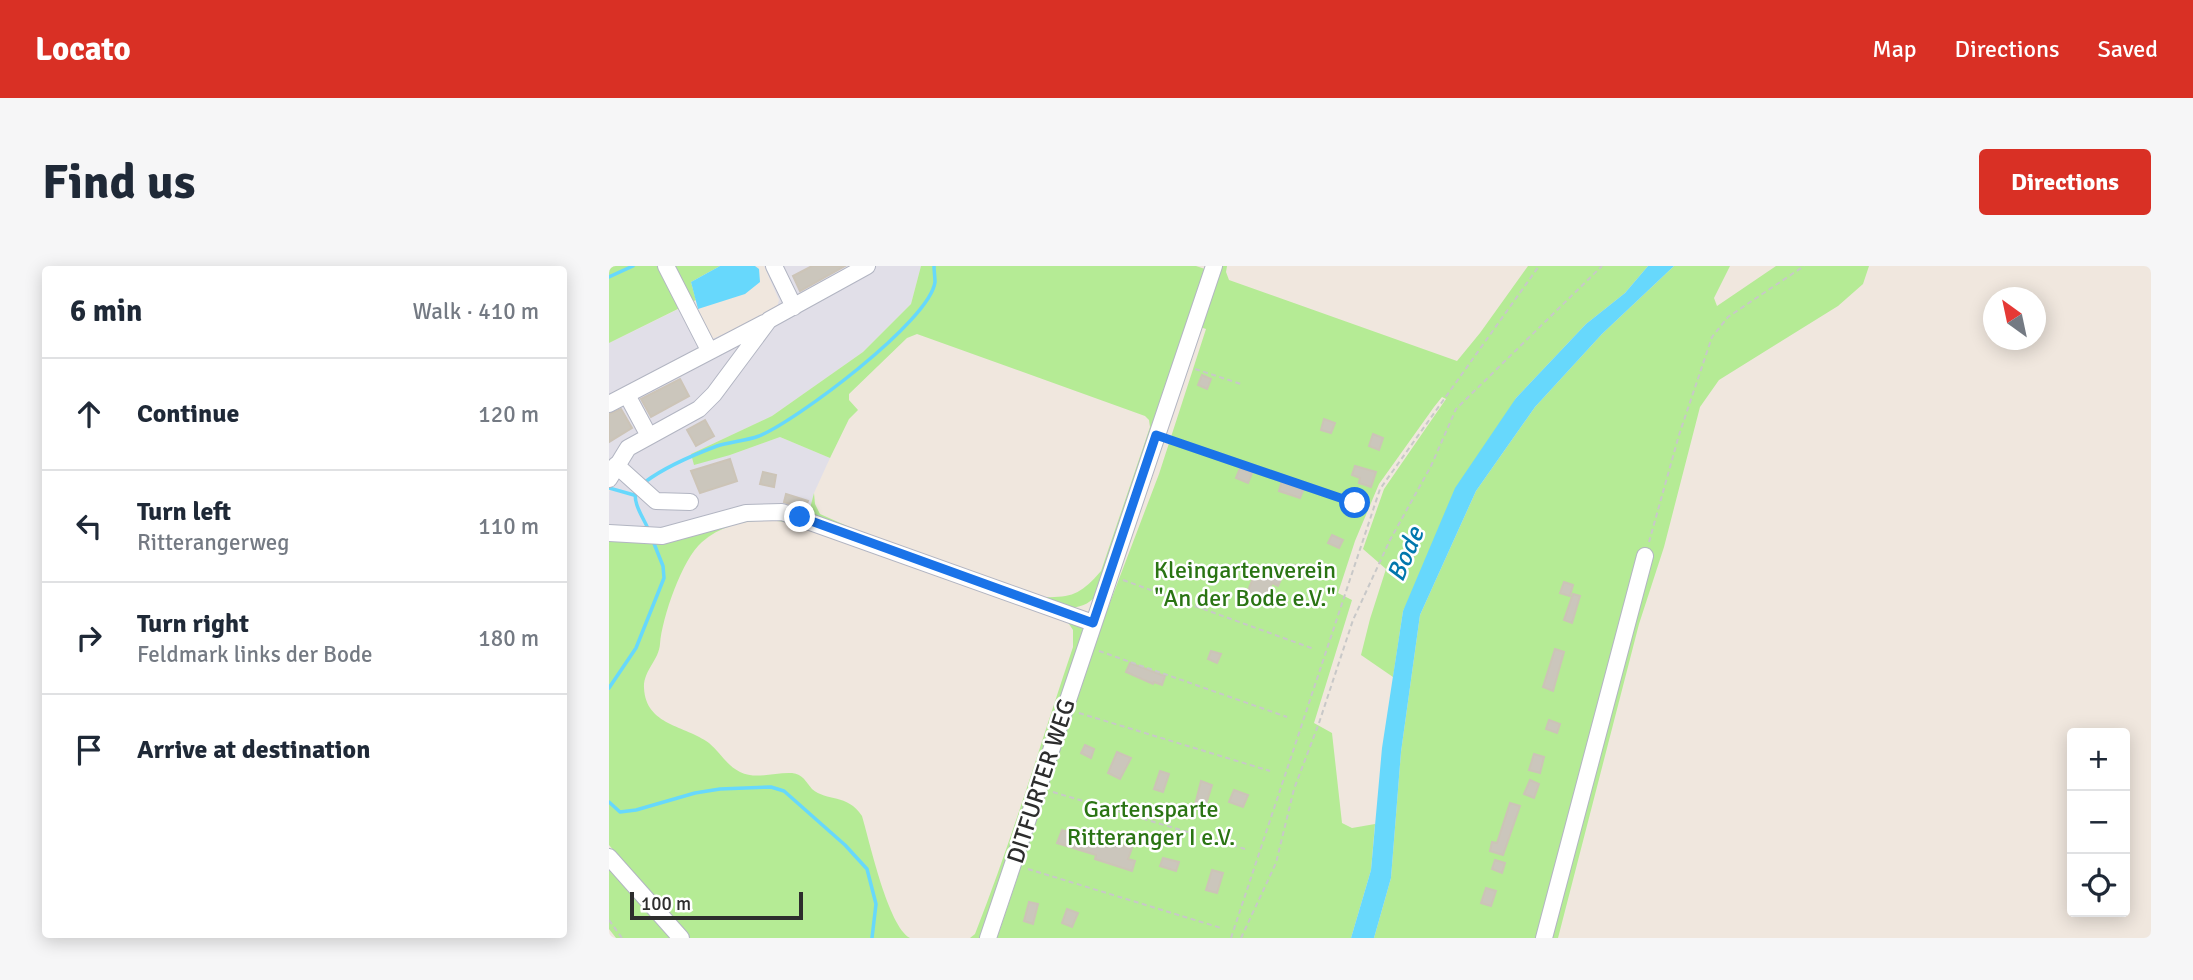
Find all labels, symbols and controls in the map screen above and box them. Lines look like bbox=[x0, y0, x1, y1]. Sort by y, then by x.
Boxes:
text: Locato bbox=[35, 29, 131, 70]
text: Map bbox=[1872, 34, 1917, 64]
text: Directions bbox=[1955, 34, 2060, 64]
text: Saved bbox=[2098, 34, 2158, 64]
button: Directions bbox=[1979, 149, 2151, 215]
text: Find us bbox=[42, 152, 195, 212]
north arrow bbox=[1983, 287, 2046, 350]
text: 6 min bbox=[70, 293, 142, 330]
text: Walk · 410 m bbox=[413, 297, 539, 326]
icon: ahead bbox=[70, 395, 108, 433]
text: Continue bbox=[137, 398, 239, 430]
text: 120 m bbox=[478, 400, 539, 429]
route start bbox=[1339, 487, 1370, 518]
text: Turn left bbox=[137, 496, 231, 528]
route end bbox=[784, 501, 815, 532]
icon: left bbox=[70, 507, 108, 545]
text: 110 m bbox=[478, 512, 539, 541]
water label: Bode bbox=[1380, 521, 1432, 586]
text: Ritterangerweg bbox=[137, 528, 289, 557]
park label: Kleingartenverein "An der Bode e.V." bbox=[1154, 555, 1336, 613]
text: Turn right bbox=[137, 608, 249, 640]
icon: right bbox=[70, 619, 108, 657]
text: 180 m bbox=[478, 624, 539, 653]
text: Feldmark links der Bode bbox=[137, 640, 373, 669]
street label: DITFURTER WEG bbox=[1000, 695, 1082, 867]
map controls bbox=[2067, 728, 2130, 917]
button: + bbox=[2067, 728, 2130, 791]
icon: arrive bbox=[70, 731, 108, 769]
text: Arrive at destination bbox=[137, 734, 370, 766]
button: − bbox=[2067, 791, 2130, 854]
park label: Gartensparte Ritteranger I e.V. bbox=[1067, 794, 1235, 852]
button: locate bbox=[2067, 854, 2130, 917]
scale bar bbox=[630, 889, 803, 921]
text: 100 m bbox=[641, 892, 691, 916]

